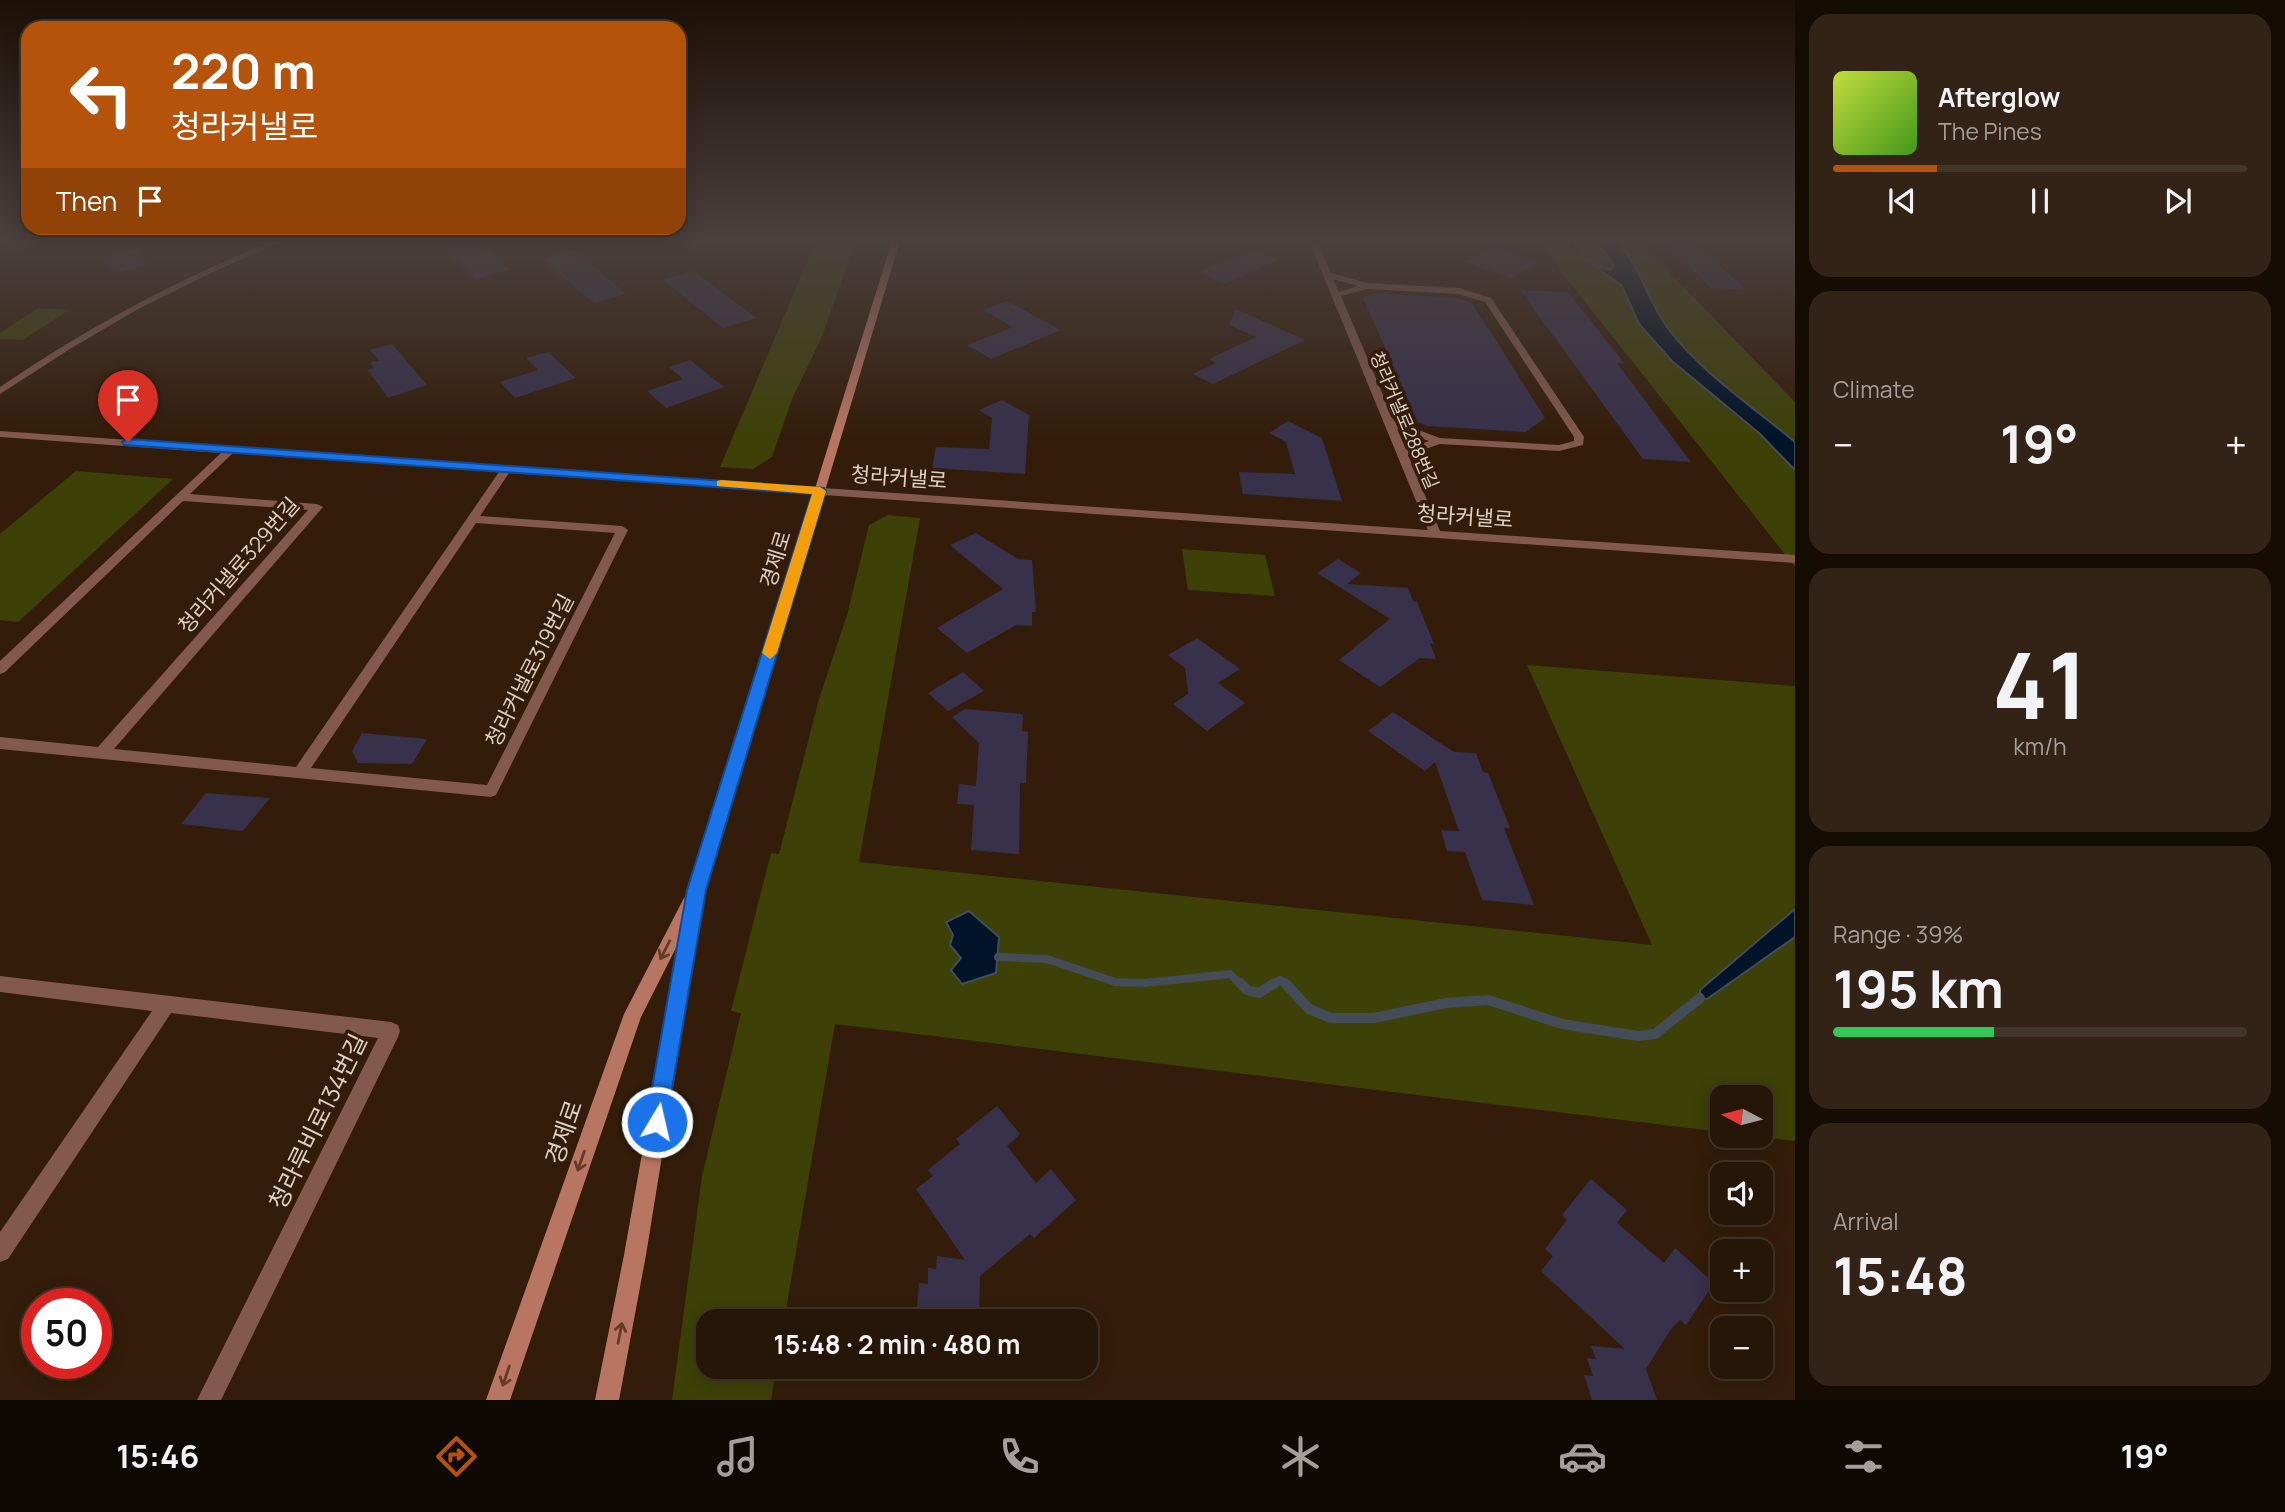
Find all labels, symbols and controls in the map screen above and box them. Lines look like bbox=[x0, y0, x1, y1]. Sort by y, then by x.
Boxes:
text: 220 m bbox=[171, 37, 315, 104]
icon: left bbox=[56, 49, 147, 140]
text: Afterglow bbox=[1938, 79, 2060, 115]
text: 청라커낼로 bbox=[171, 104, 318, 148]
text: The Pines bbox=[1938, 115, 2042, 147]
icon: arrive bbox=[131, 182, 169, 220]
icon: previous bbox=[1883, 182, 1921, 220]
icon: pause bbox=[2021, 182, 2059, 220]
icon: next bbox=[2159, 182, 2197, 220]
text: Then bbox=[56, 183, 117, 219]
street label: 청라커낼로288번길 bbox=[1365, 348, 1445, 492]
pin bbox=[98, 370, 158, 442]
text: Climate bbox=[1833, 373, 1915, 405]
icon: arrive bbox=[109, 381, 147, 419]
text: 19° bbox=[2000, 408, 2079, 479]
text: − bbox=[1833, 418, 1854, 470]
text: + bbox=[2225, 418, 2247, 470]
street label: 청라커낼로 bbox=[850, 460, 948, 494]
street label: 청라커낼로329번길 bbox=[171, 491, 305, 639]
street label: 청라커낼로 bbox=[1416, 499, 1514, 533]
street label: 경제로 bbox=[753, 527, 797, 591]
street label: 청라커낼로319번길 bbox=[478, 589, 580, 751]
text: 41 bbox=[1992, 622, 2088, 746]
text: km/h bbox=[2013, 730, 2067, 762]
text: Range · 39% bbox=[1833, 918, 1963, 950]
one-way arrow bbox=[658, 939, 672, 960]
text: 195 km bbox=[1833, 953, 2004, 1024]
street label: 청라루비로134번길 bbox=[260, 1028, 374, 1214]
position arrow bbox=[620, 1085, 694, 1159]
north arrow bbox=[1710, 1085, 1773, 1148]
map controls bbox=[1710, 1085, 1773, 1379]
street label: 경제로 bbox=[537, 1095, 589, 1169]
one-way arrow bbox=[574, 1150, 586, 1172]
button: sound bbox=[1710, 1162, 1773, 1225]
text: Arrival bbox=[1833, 1205, 1899, 1237]
button: + bbox=[1710, 1239, 1773, 1302]
text: 15:48 bbox=[1833, 1240, 1968, 1311]
speed limit sign: 50 bbox=[21, 1288, 112, 1379]
button: − bbox=[1710, 1316, 1773, 1379]
one-way arrow bbox=[614, 1322, 628, 1345]
text: 15:48 · 2 min · 480 m bbox=[774, 1326, 1020, 1362]
one-way arrow bbox=[499, 1364, 511, 1386]
icon: directions bbox=[432, 1432, 481, 1481]
icon: music bbox=[713, 1432, 762, 1481]
icon: phone bbox=[995, 1432, 1044, 1481]
icon: climate bbox=[1276, 1432, 1325, 1481]
icon: car bbox=[1558, 1432, 1607, 1481]
icon: filters bbox=[1839, 1432, 1888, 1481]
text: 15:46 bbox=[116, 1434, 199, 1478]
text: 19° bbox=[2120, 1434, 2169, 1478]

